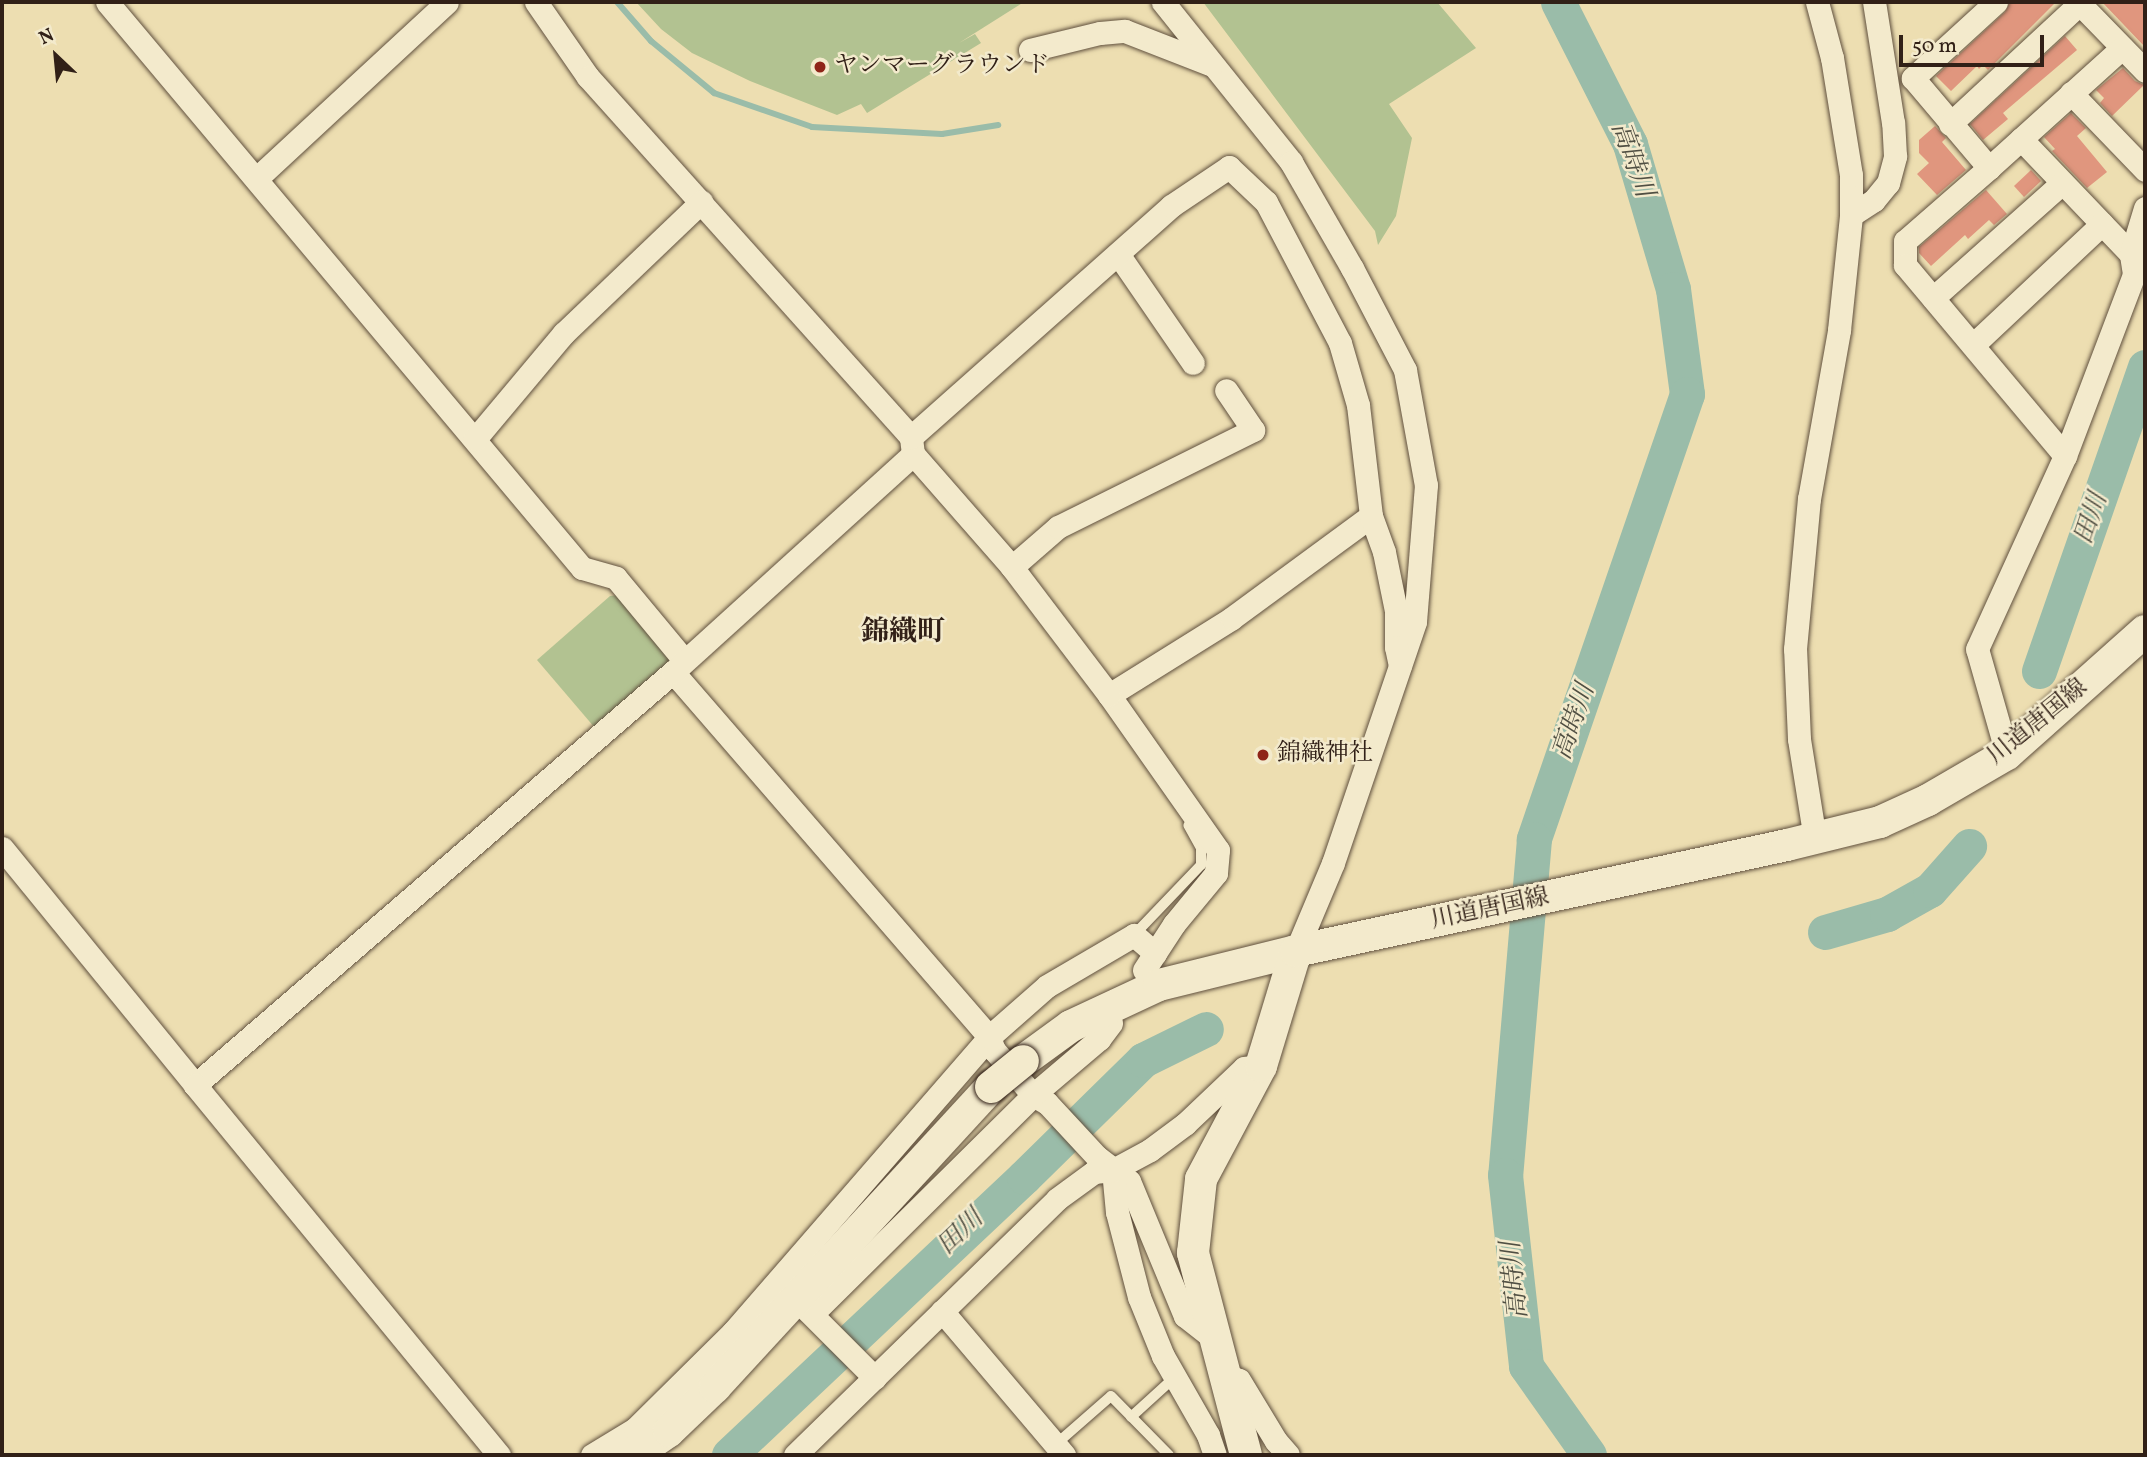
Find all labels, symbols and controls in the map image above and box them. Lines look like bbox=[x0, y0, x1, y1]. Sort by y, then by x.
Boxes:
north arrow bbox=[21, 21, 91, 91]
scale bar bbox=[1902, 21, 2047, 65]
text: N bbox=[35, 22, 59, 52]
text: 50 m bbox=[1912, 32, 1957, 61]
place label: ヤンマーグラウンド bbox=[834, 53, 1050, 81]
marker: ヤンマーグラウンド bbox=[812, 59, 828, 75]
water label: 高時川 bbox=[1603, 118, 1659, 202]
water label: 田川 bbox=[2069, 489, 2115, 549]
district label: 錦織町 bbox=[861, 616, 945, 650]
street label: 川道唐国線 bbox=[1982, 674, 2094, 772]
water label: 高時川 bbox=[1548, 680, 1602, 764]
place label: 錦織神社 bbox=[1277, 741, 1373, 769]
marker: 錦織神社 bbox=[1255, 747, 1271, 763]
street label: 川道唐国線 bbox=[1428, 883, 1552, 937]
water label: 田川 bbox=[931, 1204, 991, 1262]
water label: 高時川 bbox=[1496, 1240, 1536, 1320]

